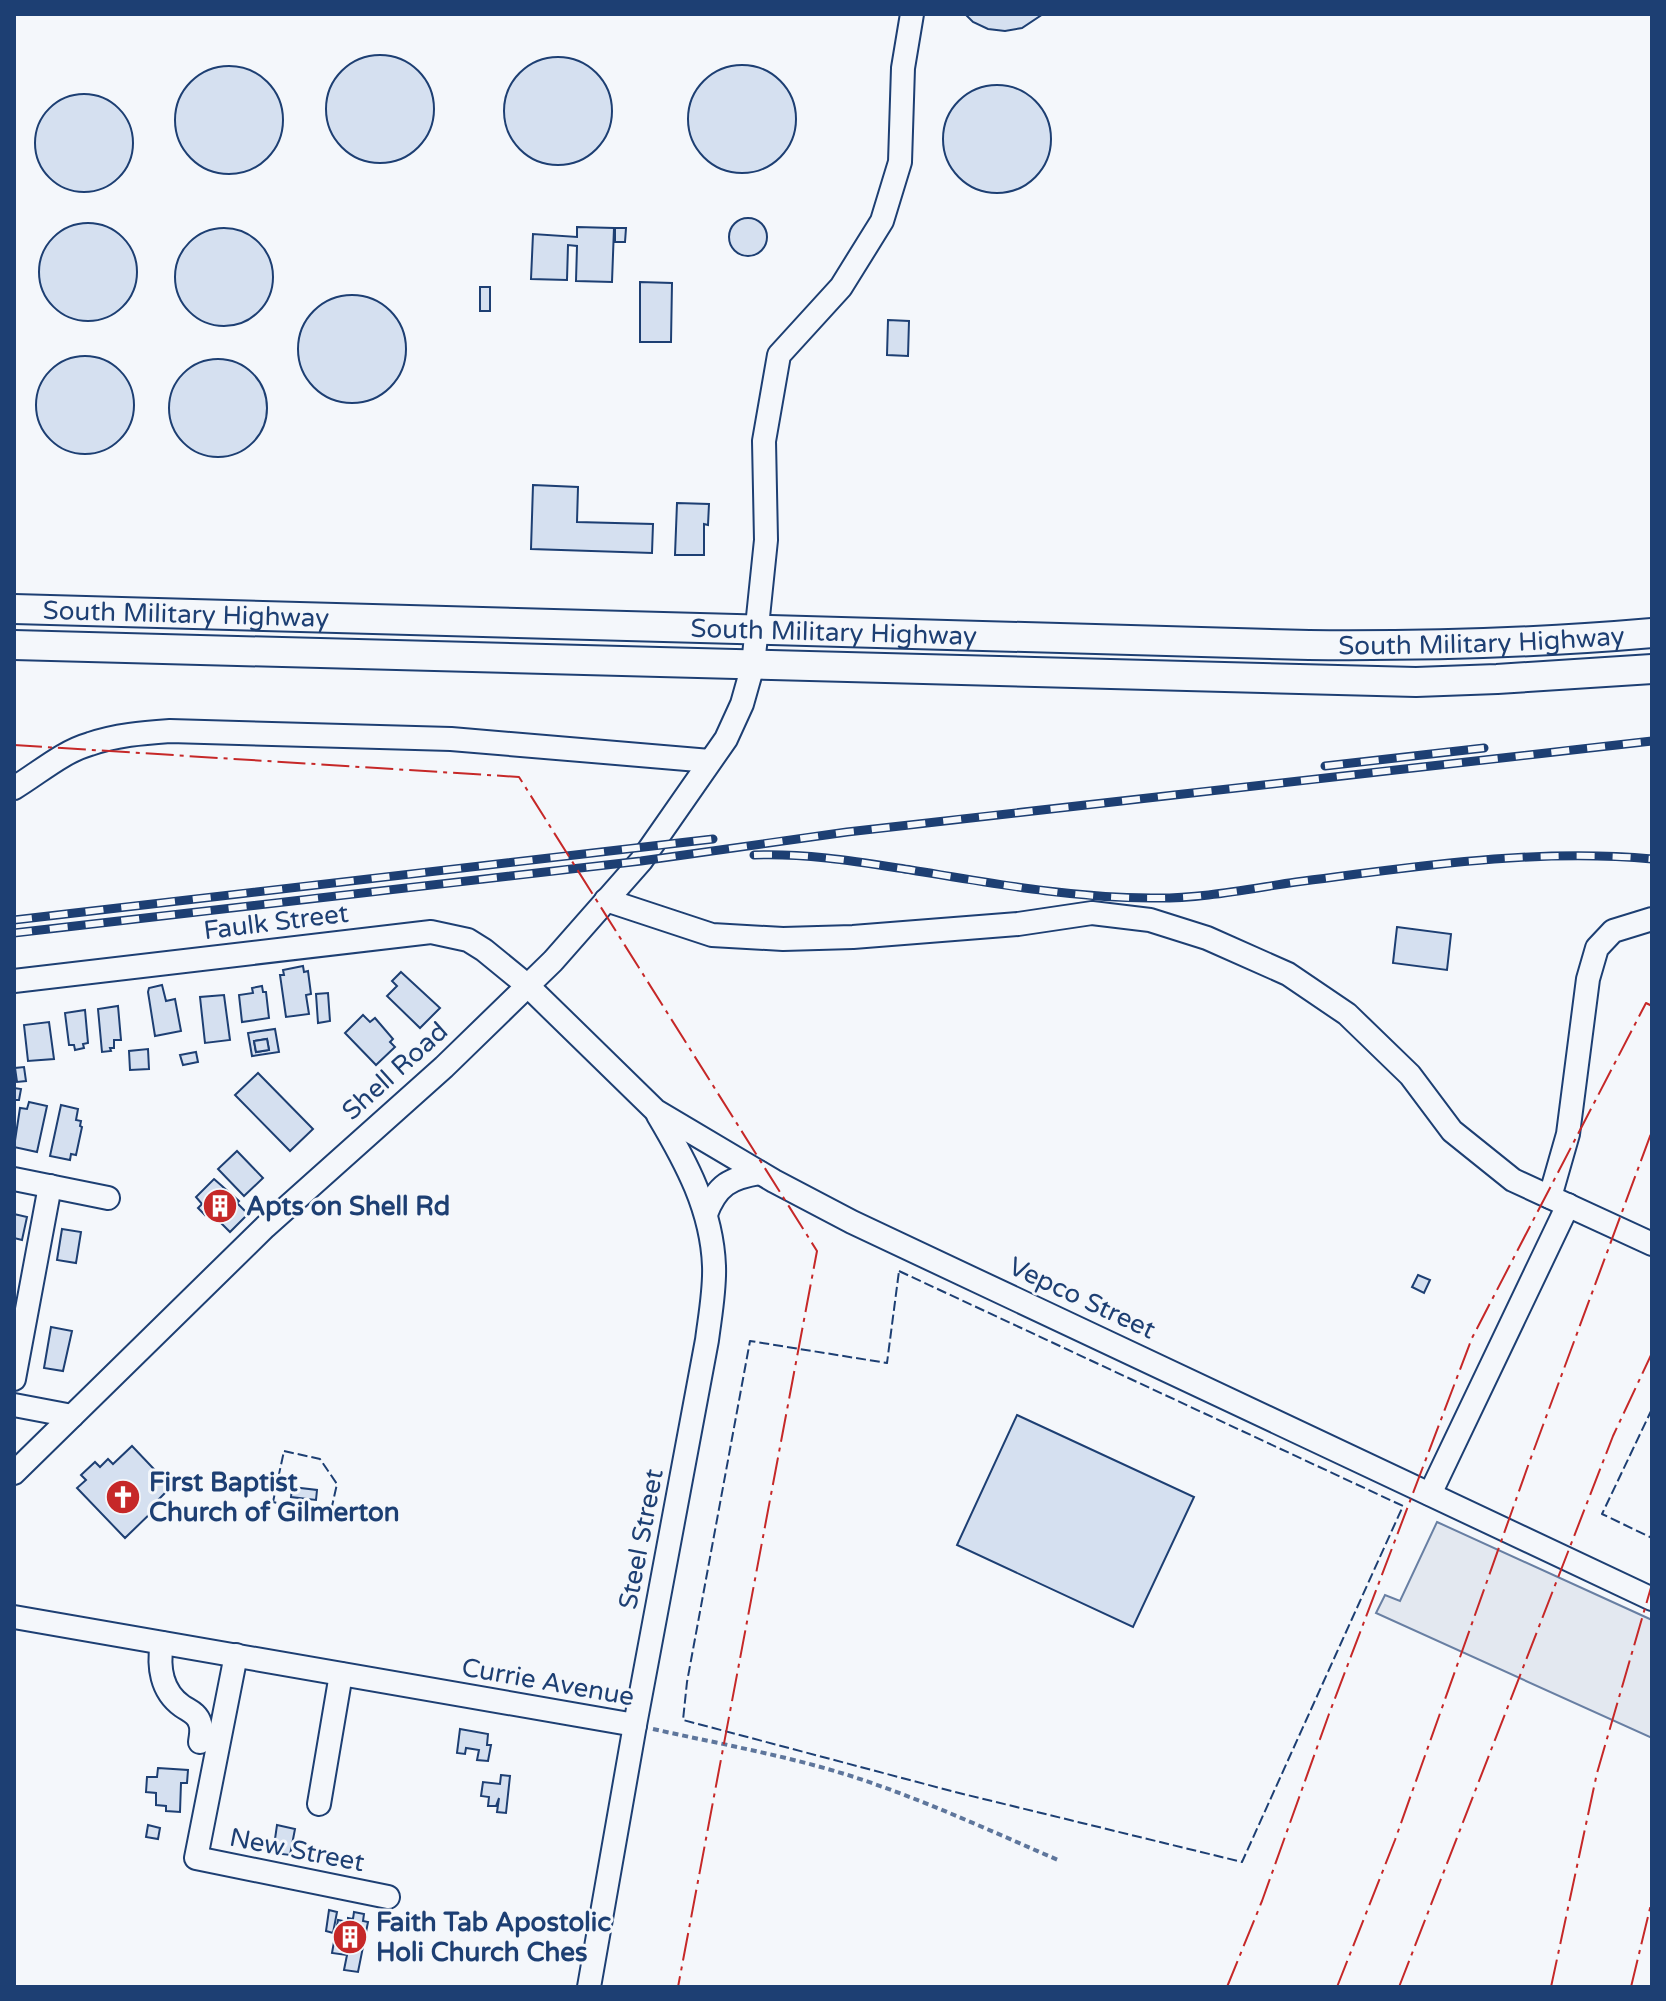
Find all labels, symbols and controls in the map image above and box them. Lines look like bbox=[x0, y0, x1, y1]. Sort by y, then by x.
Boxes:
street label: South Military Highway bbox=[42, 594, 330, 633]
street label: South Military Highway bbox=[690, 612, 977, 651]
street label: South Military Highway bbox=[1338, 620, 1626, 661]
street label: Faulk Street bbox=[202, 898, 350, 946]
street label: Shell Road bbox=[336, 1016, 454, 1126]
building icon: Apts on Shell Rd bbox=[201, 1187, 239, 1225]
place label: Apts on Shell Rd bbox=[246, 1191, 450, 1222]
street label: Vepco Street bbox=[1004, 1250, 1160, 1346]
street label: Steel Street bbox=[612, 1466, 670, 1612]
place label: First Baptist Church of Gilmerton bbox=[149, 1467, 400, 1528]
church icon: First Baptist Church of Gilmerton bbox=[104, 1478, 142, 1516]
street label: Currie Avenue bbox=[459, 1652, 637, 1712]
street label: New Street bbox=[227, 1822, 367, 1878]
place label: Faith Tab Apostolic Holi Church Ches bbox=[376, 1907, 611, 1968]
building icon: Faith Tab Apostolic Holi Church Ches bbox=[331, 1918, 369, 1956]

